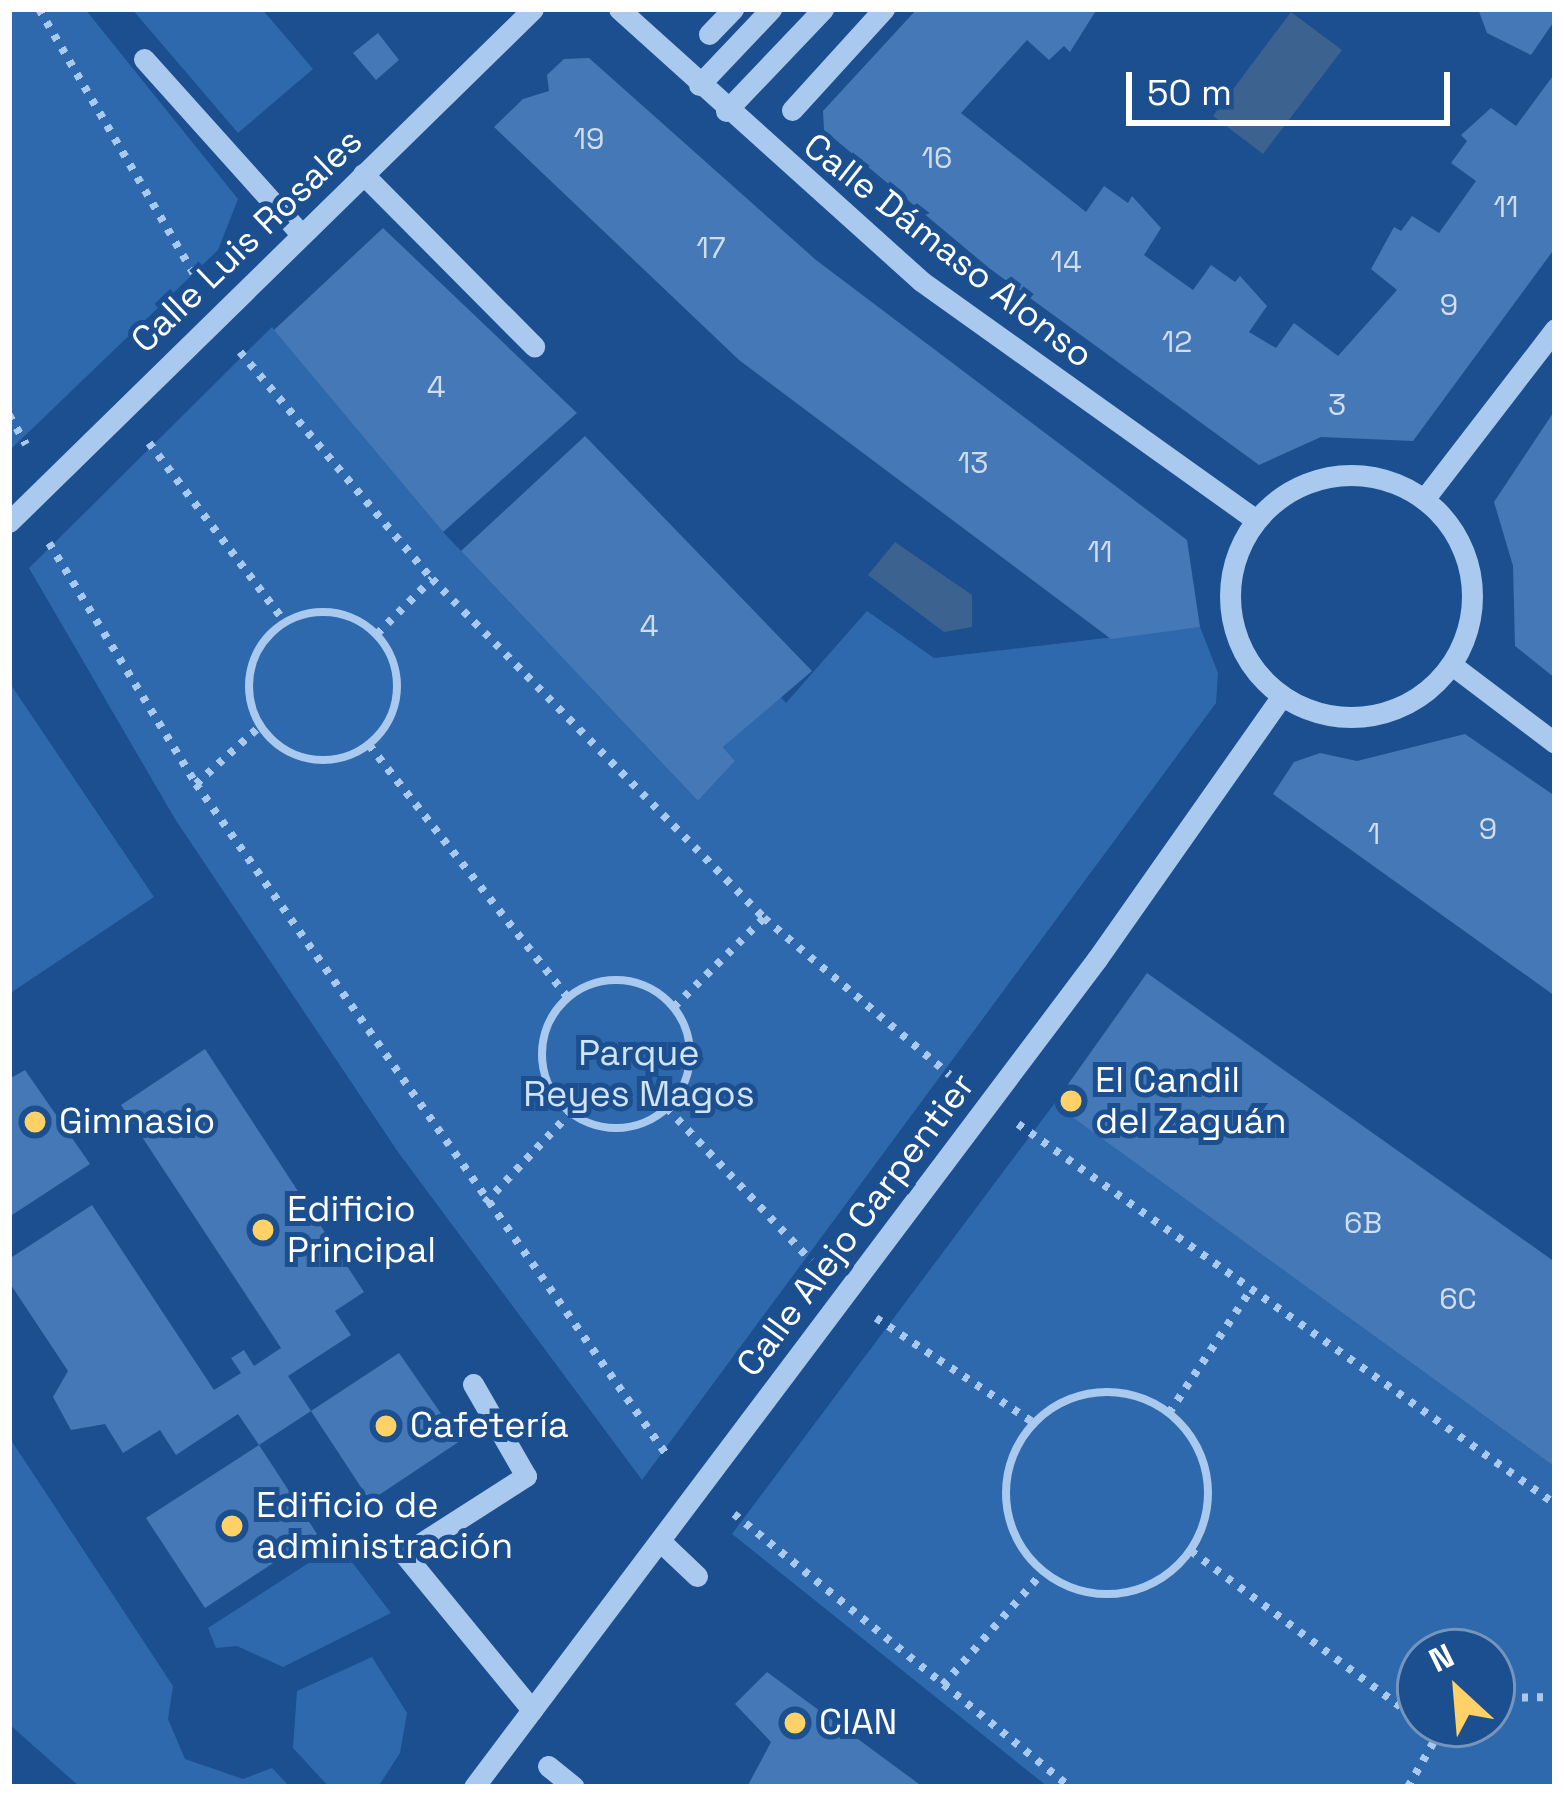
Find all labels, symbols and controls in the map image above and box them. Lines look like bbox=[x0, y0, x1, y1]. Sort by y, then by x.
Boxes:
scale bar bbox=[1132, 48, 1456, 122]
text: 50 m bbox=[1147, 70, 1232, 116]
street label: Calle Luis Rosales bbox=[123, 120, 371, 362]
house number: 19 bbox=[574, 121, 604, 157]
street label: Calle Dámaso Alonso bbox=[795, 125, 1101, 377]
house number: 16 bbox=[922, 140, 952, 176]
house number: 11 bbox=[1493, 189, 1519, 225]
house number: 17 bbox=[696, 230, 726, 266]
house number: 14 bbox=[1050, 244, 1082, 280]
house number: 9 bbox=[1440, 287, 1458, 323]
house number: 12 bbox=[1162, 324, 1192, 360]
house number: 4 bbox=[427, 369, 445, 405]
house number: 3 bbox=[1328, 387, 1346, 423]
house number: 13 bbox=[958, 445, 988, 481]
house number: 11 bbox=[1087, 534, 1113, 570]
house number: 4 bbox=[640, 608, 658, 644]
house number: 9 bbox=[1479, 811, 1497, 847]
house number: 1 bbox=[1368, 816, 1380, 852]
park label: Parque Reyes Magos bbox=[523, 1031, 755, 1116]
place label: El Candil del Zaguán bbox=[1095, 1058, 1286, 1143]
street label: Calle Alejo Carpentier bbox=[728, 1065, 984, 1385]
marker: El Candil del Zaguán bbox=[1058, 1088, 1084, 1114]
place label: Gimnasio bbox=[59, 1100, 215, 1144]
marker: Gimnasio bbox=[22, 1109, 48, 1135]
place label: Edificio Principal bbox=[287, 1187, 436, 1272]
house number: 6B bbox=[1344, 1205, 1382, 1241]
marker: Edificio Principal bbox=[250, 1217, 276, 1243]
house number: 6C bbox=[1439, 1281, 1477, 1317]
place label: Cafetería bbox=[410, 1404, 569, 1448]
marker: Cafetería bbox=[373, 1413, 399, 1439]
place label: Edificio de administración bbox=[256, 1483, 513, 1568]
marker: Edificio de administración bbox=[219, 1513, 245, 1539]
north arrow bbox=[1396, 1628, 1516, 1748]
text: N bbox=[1422, 1635, 1461, 1682]
place label: CIAN bbox=[819, 1701, 897, 1745]
marker: CIAN bbox=[782, 1710, 808, 1736]

